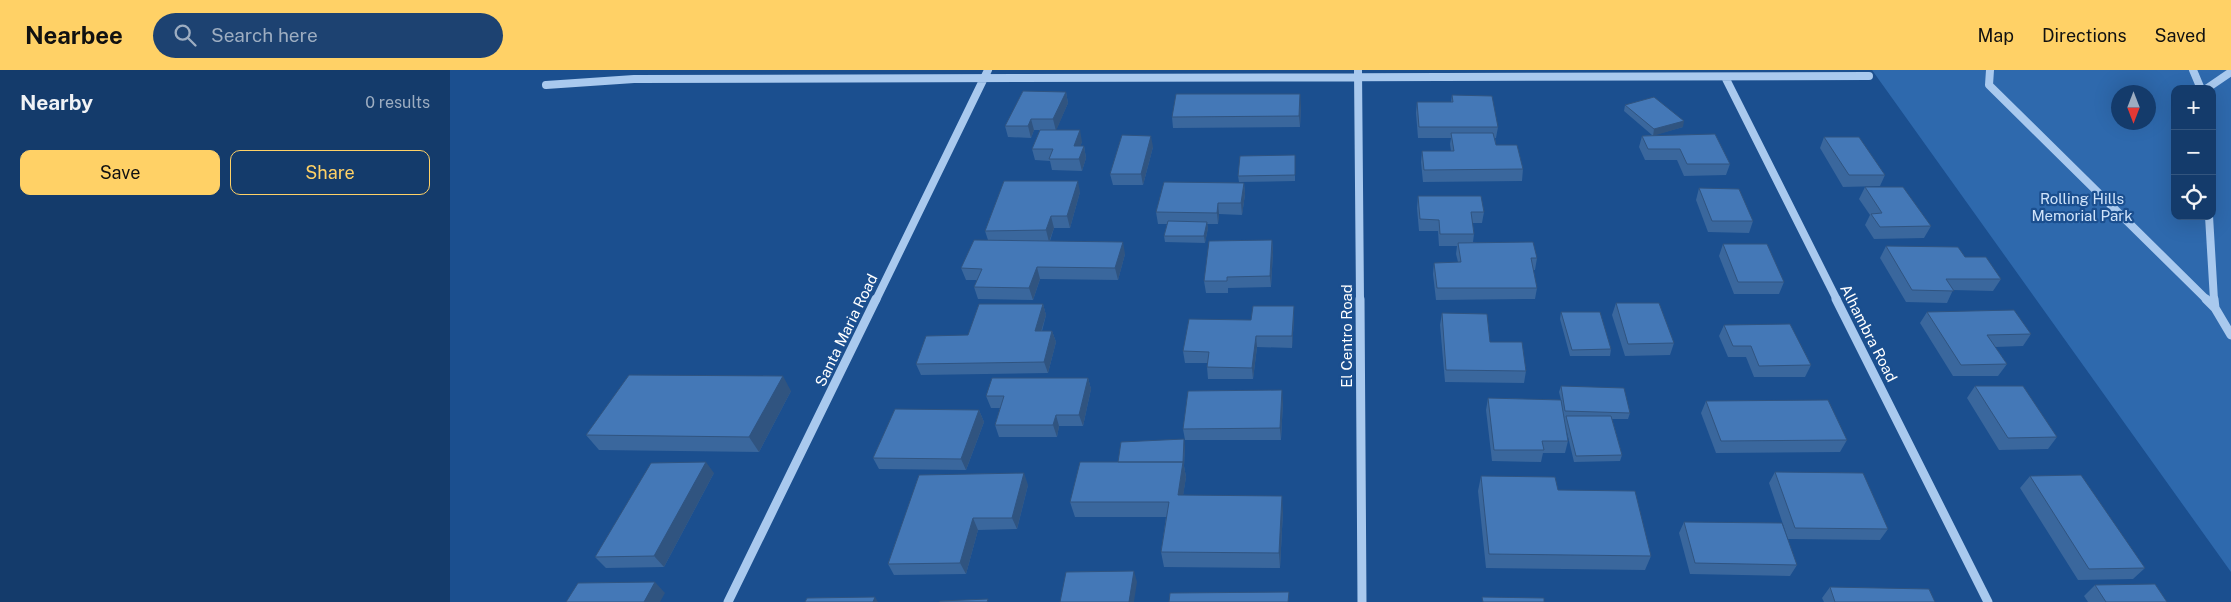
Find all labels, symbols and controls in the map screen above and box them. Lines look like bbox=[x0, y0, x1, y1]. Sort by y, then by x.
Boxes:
search box bbox=[153, 13, 503, 58]
text: Nearbee bbox=[25, 21, 123, 49]
icon: search bbox=[171, 21, 199, 49]
text: Search here bbox=[211, 24, 318, 46]
text: Map bbox=[1977, 25, 2014, 46]
text: Directions bbox=[2042, 25, 2127, 46]
text: Saved bbox=[2155, 25, 2206, 46]
north arrow bbox=[2111, 85, 2156, 130]
map controls bbox=[2171, 85, 2216, 220]
button: + bbox=[2171, 85, 2216, 130]
text: Nearby bbox=[20, 90, 93, 115]
text: 0 results bbox=[365, 93, 430, 112]
button: − bbox=[2171, 130, 2216, 175]
button: Save bbox=[20, 150, 220, 195]
button: Share bbox=[230, 150, 430, 195]
button: locate bbox=[2171, 175, 2216, 220]
park label: Rolling Hills Memorial Park bbox=[2031, 190, 2133, 224]
street label: Santa Maria Road bbox=[811, 271, 881, 389]
street label: Alhambra Road bbox=[1837, 281, 1901, 385]
street label: El Centro Road bbox=[1338, 284, 1355, 388]

